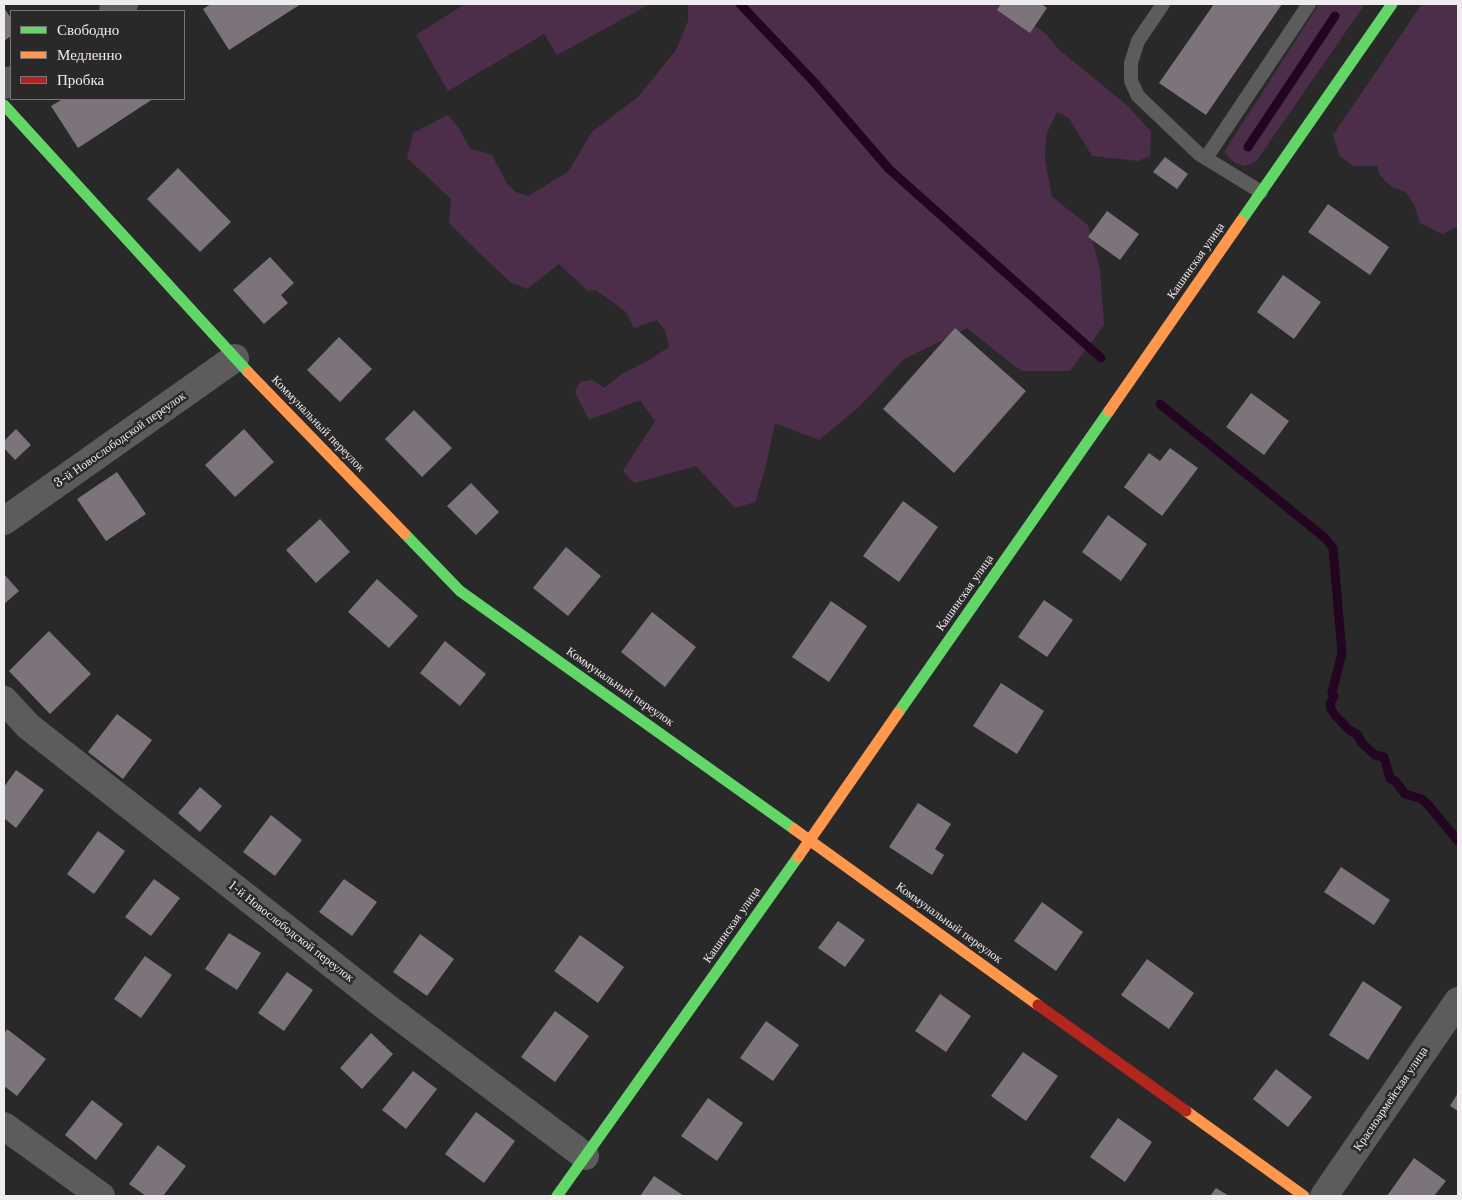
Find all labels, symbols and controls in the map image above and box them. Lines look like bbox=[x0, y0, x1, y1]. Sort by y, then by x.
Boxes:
legend bbox=[10, 10, 185, 100]
text: Свободно bbox=[57, 20, 119, 39]
text: Медленно bbox=[57, 45, 122, 64]
text: Пробка bbox=[57, 70, 104, 89]
street label: Кашинская улица bbox=[1164, 220, 1228, 302]
street label: Коммунальный переулок bbox=[268, 373, 368, 475]
street label: 3-й Новослободской переулок bbox=[52, 389, 188, 491]
street label: Кашинская улица bbox=[933, 552, 997, 634]
street label: Коммунальный переулок bbox=[563, 644, 677, 730]
street label: 1-й Новослободской переулок bbox=[226, 879, 356, 985]
street label: Коммунальный переулок bbox=[893, 880, 1005, 966]
street label: Кашинская улица bbox=[700, 884, 764, 966]
street label: Красноармейская улица bbox=[1351, 1044, 1431, 1154]

